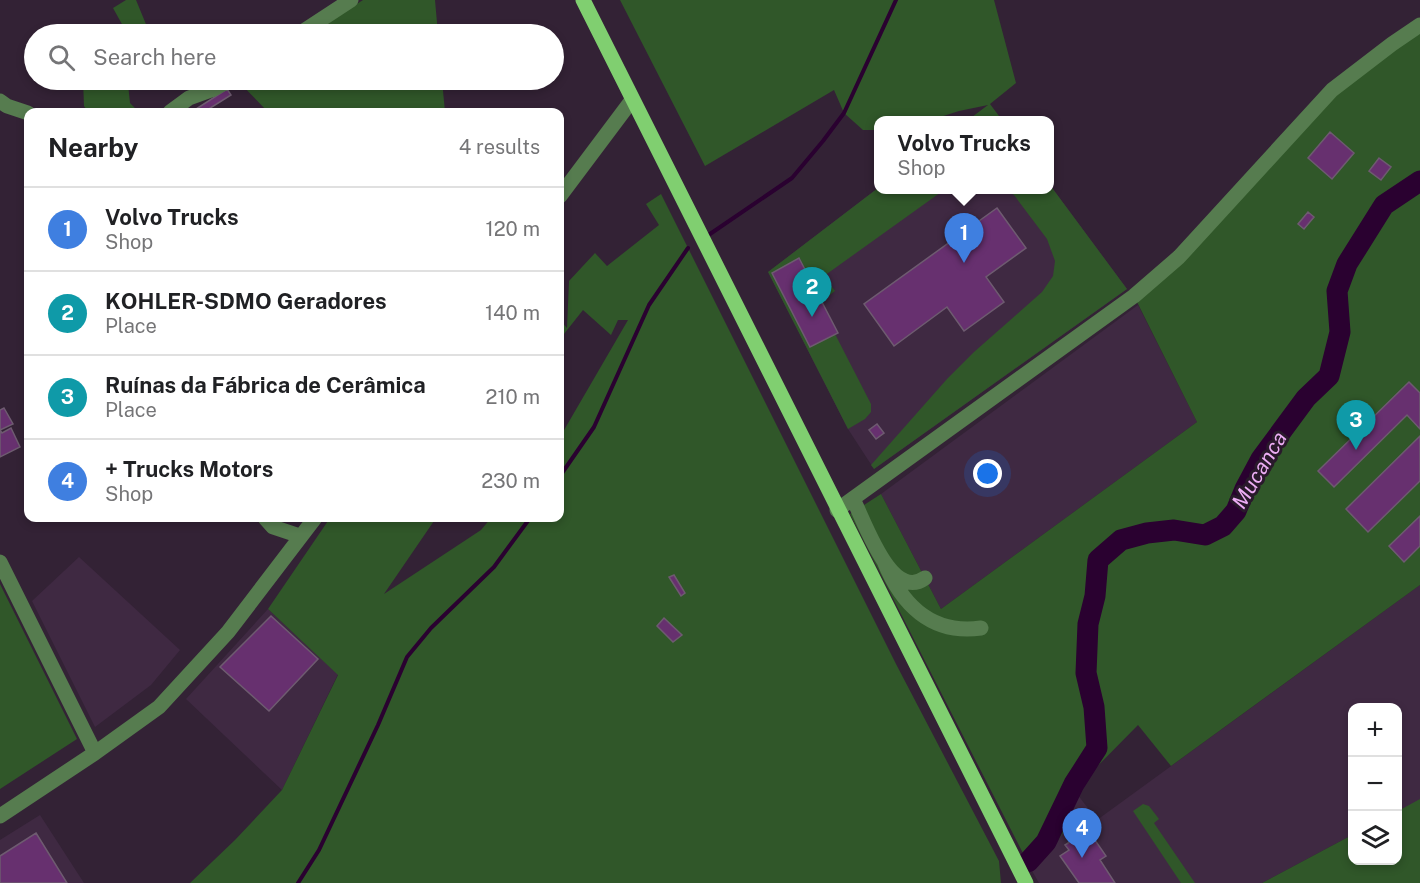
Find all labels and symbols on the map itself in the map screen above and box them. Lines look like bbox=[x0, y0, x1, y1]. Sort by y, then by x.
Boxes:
pin: 1 bbox=[944, 214, 984, 263]
pin: 2 bbox=[792, 268, 832, 317]
pin: 3 bbox=[1336, 400, 1376, 450]
water label: Mucanca bbox=[1226, 427, 1292, 513]
your location bbox=[973, 459, 1002, 488]
pin: 4 bbox=[1062, 808, 1102, 858]

